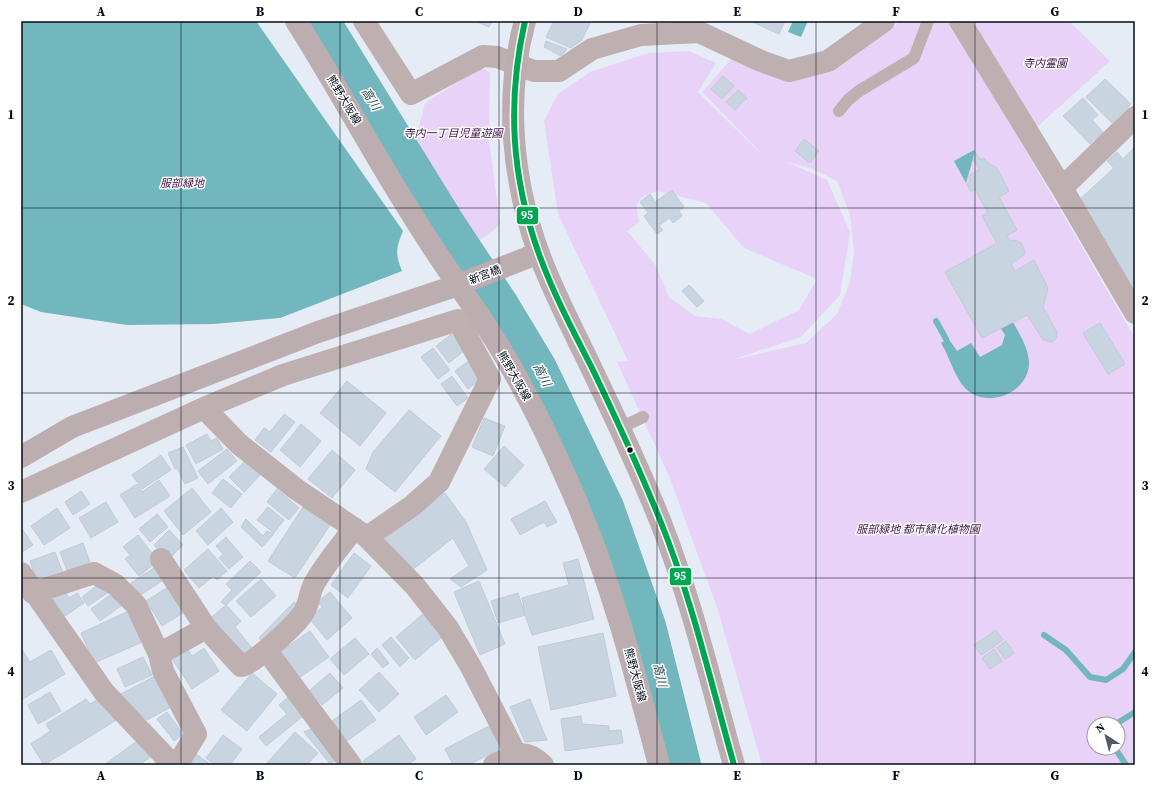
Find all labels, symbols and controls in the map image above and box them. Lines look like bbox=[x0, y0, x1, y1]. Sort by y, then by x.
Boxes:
text: A bbox=[97, 3, 106, 20]
text: B bbox=[256, 3, 265, 20]
text: C bbox=[415, 3, 423, 20]
text: D bbox=[573, 3, 583, 20]
text: E bbox=[733, 3, 741, 20]
text: F bbox=[892, 3, 900, 20]
text: G bbox=[1051, 3, 1060, 20]
park label: 寺内霊園 bbox=[1023, 56, 1069, 71]
street label: 熊野大阪線 bbox=[323, 73, 365, 127]
water label: 高川 bbox=[358, 85, 385, 115]
text: 1 bbox=[7, 106, 15, 123]
text: 1 bbox=[1141, 106, 1149, 123]
park label: 寺内一丁目児童遊園 bbox=[404, 126, 504, 141]
park label: 服部緑地 bbox=[160, 176, 205, 191]
line badge: 95 bbox=[516, 206, 539, 225]
text: 95 bbox=[521, 208, 533, 223]
street label: 新宮橋 bbox=[467, 262, 503, 288]
text: 2 bbox=[7, 292, 15, 309]
text: 2 bbox=[1141, 292, 1149, 309]
street label: 熊野大阪線 bbox=[494, 348, 534, 404]
water label: 高川 bbox=[529, 361, 555, 391]
unlabelled marker bbox=[625, 445, 635, 455]
text: 3 bbox=[7, 477, 15, 494]
text: 3 bbox=[1141, 477, 1149, 494]
park label: 服部緑地 都市緑化植物園 bbox=[856, 522, 982, 537]
line badge: 95 bbox=[669, 567, 692, 586]
text: 95 bbox=[674, 569, 686, 584]
street label: 熊野大阪線 bbox=[621, 646, 649, 704]
water label: 高川 bbox=[649, 661, 671, 691]
text: 4 bbox=[7, 663, 15, 680]
text: 4 bbox=[1141, 663, 1149, 680]
north arrow bbox=[1086, 716, 1126, 756]
text: N bbox=[1093, 720, 1108, 737]
text: A bbox=[97, 767, 106, 784]
text: B bbox=[256, 767, 265, 784]
text: C bbox=[415, 767, 423, 784]
text: D bbox=[573, 767, 583, 784]
text: E bbox=[733, 767, 741, 784]
text: F bbox=[892, 767, 900, 784]
text: G bbox=[1051, 767, 1060, 784]

